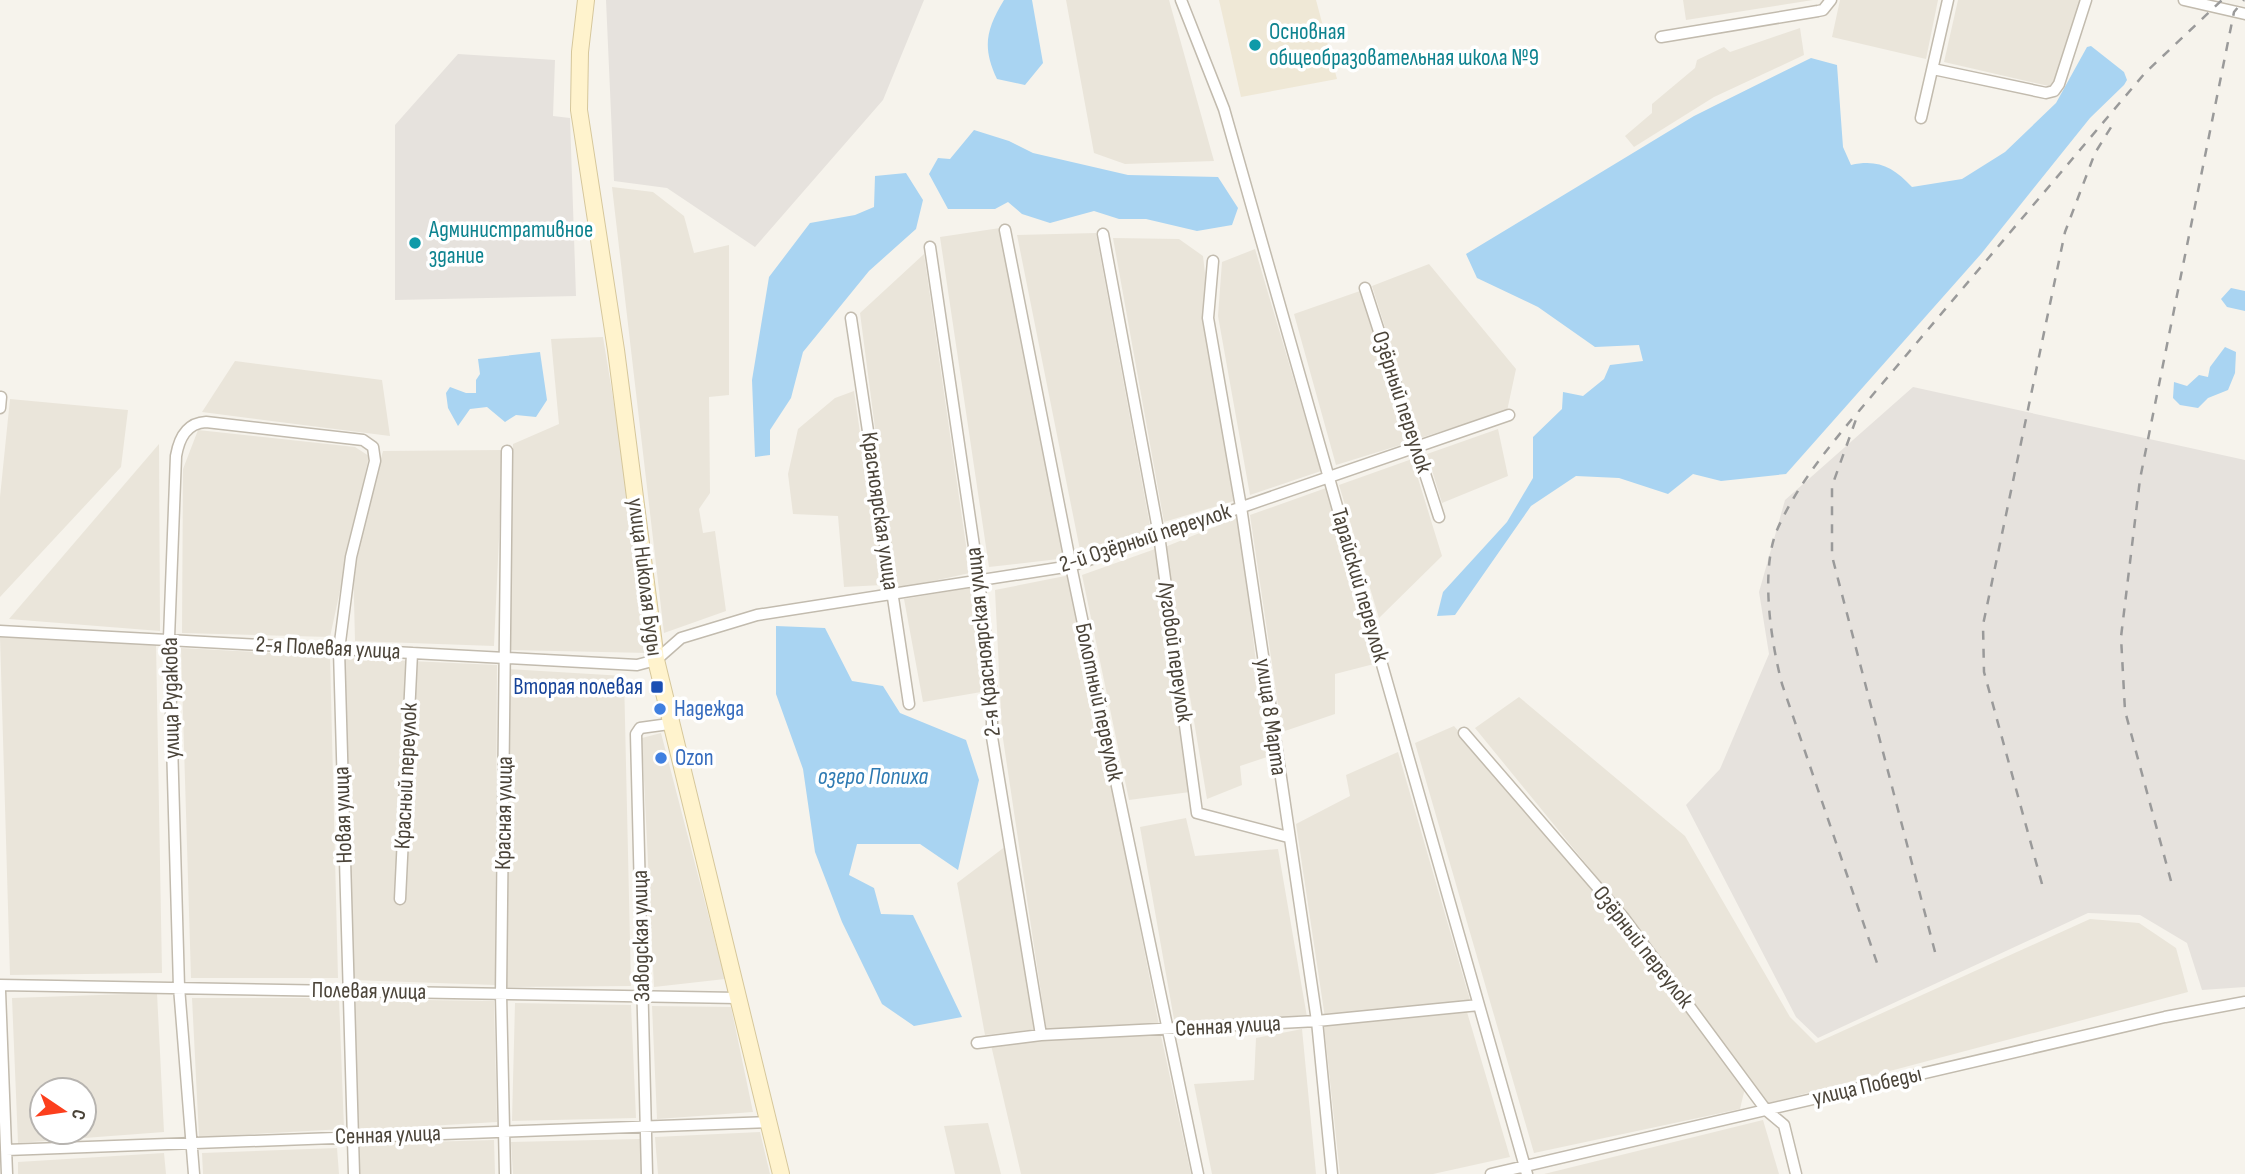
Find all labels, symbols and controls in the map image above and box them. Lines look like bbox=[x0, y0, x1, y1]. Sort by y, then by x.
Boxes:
place label: Основная общеобразовательная школа №9 bbox=[1269, 18, 1539, 72]
marker: Основная общеобразовательная школа №9 bbox=[1247, 37, 1263, 53]
place label: Административное здание bbox=[428, 216, 593, 270]
marker: Административное здание bbox=[407, 235, 423, 251]
street label: Озёрный переулок bbox=[1366, 328, 1438, 477]
street label: Красноярская улица bbox=[855, 430, 905, 592]
street label: улица Николая Буды bbox=[621, 496, 669, 658]
street label: 2-й Озёрный переулок bbox=[1056, 497, 1235, 579]
street label: Тарайский переулок bbox=[1325, 505, 1395, 665]
street label: 2-я Красноярская улица bbox=[959, 546, 1007, 738]
street label: Луговой переулок bbox=[1151, 579, 1199, 724]
street label: Болотный переулок bbox=[1069, 620, 1129, 784]
street label: 2-я Полевая улица bbox=[255, 630, 401, 666]
street label: улица Рудакова bbox=[156, 637, 186, 759]
street label: улица 8 Марта bbox=[1249, 657, 1293, 777]
place label: Вторая полевая bbox=[513, 673, 643, 701]
marker: Вторая полевая bbox=[649, 679, 665, 695]
place label: Надежда bbox=[674, 695, 744, 723]
marker: Надежда bbox=[652, 701, 668, 717]
street label: Красный переулок bbox=[388, 702, 424, 850]
place label: Ozon bbox=[675, 744, 714, 772]
marker: Ozon bbox=[653, 750, 669, 766]
street label: Красная улица bbox=[489, 756, 519, 870]
water label: озеро Попиха bbox=[818, 762, 929, 791]
street label: Новая улица bbox=[327, 766, 359, 864]
street label: Заводская улица bbox=[626, 870, 656, 1002]
street label: Озёрный переулок bbox=[1587, 880, 1700, 1014]
street label: Полевая улица bbox=[311, 976, 427, 1006]
street label: Сенная улица bbox=[1174, 1009, 1282, 1043]
street label: улица Победы bbox=[1810, 1060, 1924, 1112]
north arrow bbox=[28, 1076, 98, 1146]
text: С bbox=[66, 1107, 90, 1122]
street label: Сенная улица bbox=[335, 1119, 441, 1151]

